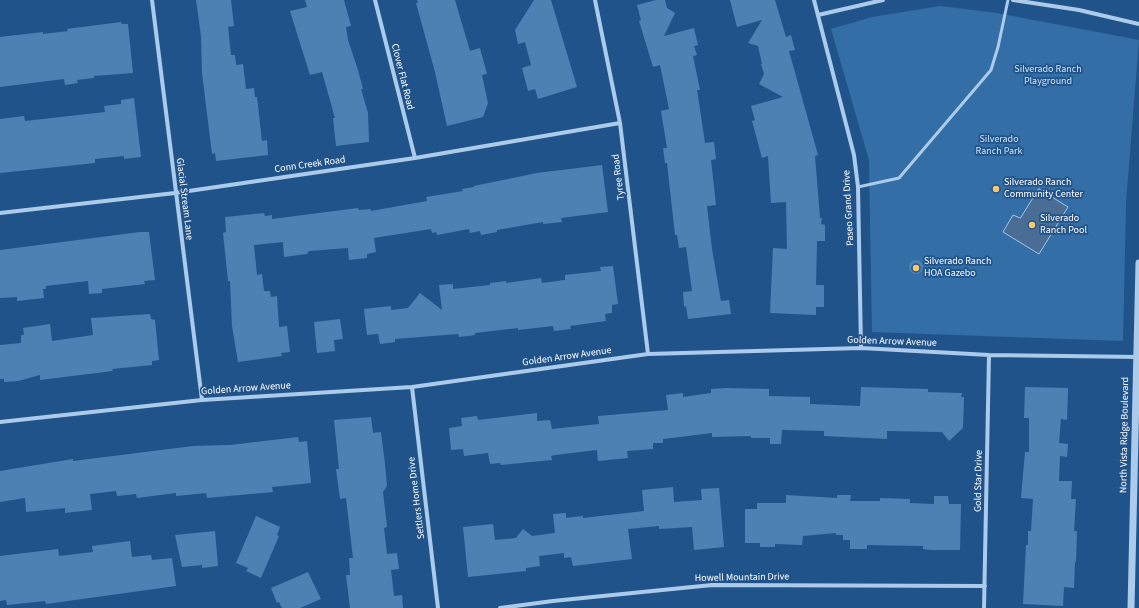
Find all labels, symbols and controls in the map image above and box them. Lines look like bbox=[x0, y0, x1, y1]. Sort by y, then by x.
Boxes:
street label: Clover Flat Road bbox=[388, 43, 416, 111]
park label: Silverado Ranch Playground bbox=[1014, 64, 1082, 88]
park label: Silverado Ranch Park bbox=[976, 134, 1022, 158]
street label: Tyree Road bbox=[610, 153, 628, 201]
street label: Conn Creek Road bbox=[274, 154, 346, 176]
street label: Glacial Stream Lane bbox=[173, 157, 195, 241]
street label: Paseo Grand Drive bbox=[841, 170, 857, 246]
place label: Silverado Ranch Community Center bbox=[1004, 177, 1083, 200]
marker: Silverado Ranch Community Center bbox=[991, 184, 1001, 194]
place label: Silverado Ranch Pool bbox=[1040, 213, 1087, 236]
marker: Silverado Ranch Pool bbox=[1027, 220, 1037, 230]
place label: Silverado Ranch HOA Gazebo bbox=[924, 256, 991, 280]
marker: Silverado Ranch HOA Gazebo bbox=[911, 263, 921, 273]
street label: Golden Arrow Avenue bbox=[847, 334, 937, 350]
street label: Golden Arrow Avenue bbox=[522, 345, 612, 369]
street label: North Vista Ridge Boulevard bbox=[1118, 377, 1132, 493]
street label: Golden Arrow Avenue bbox=[201, 380, 291, 398]
street label: Gold Star Drive bbox=[972, 450, 986, 512]
street label: Settlers Home Drive bbox=[406, 456, 428, 540]
street label: Howell Mountain Drive bbox=[695, 571, 789, 585]

